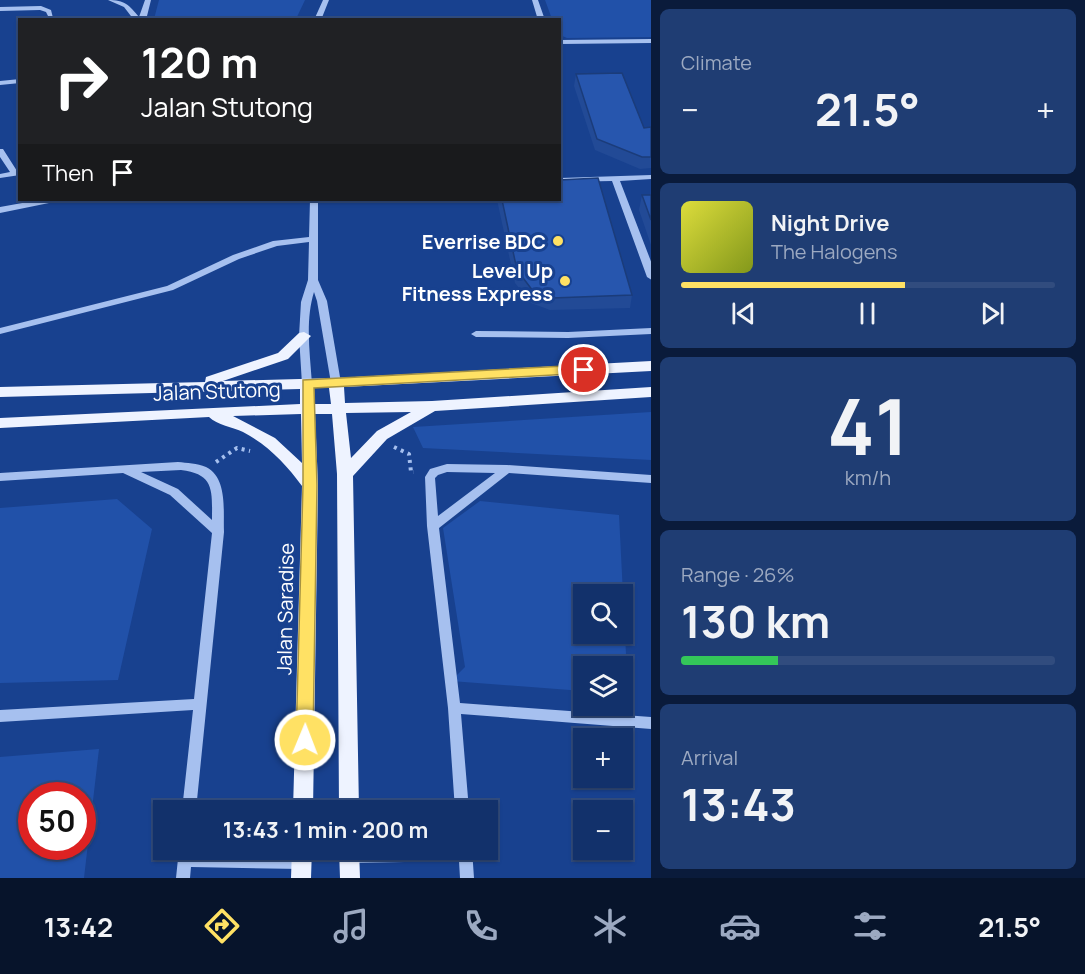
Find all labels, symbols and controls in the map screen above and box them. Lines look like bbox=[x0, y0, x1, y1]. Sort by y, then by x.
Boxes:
text: 120 m bbox=[141, 33, 258, 91]
icon: right bbox=[42, 42, 120, 120]
text: Climate bbox=[681, 49, 752, 76]
text: 21.5° bbox=[815, 78, 920, 140]
text: − bbox=[681, 87, 699, 132]
text: + bbox=[1036, 87, 1055, 132]
text: Jalan Stutong bbox=[141, 88, 313, 125]
icon: arrive bbox=[106, 156, 139, 189]
text: Then bbox=[42, 158, 94, 188]
text: Night Drive bbox=[771, 208, 890, 238]
place label: Everrise BDC bbox=[422, 228, 546, 255]
marker: Everrise BDC bbox=[551, 234, 565, 248]
text: The Halogens bbox=[771, 238, 897, 265]
place label: Level Up Fitness Express bbox=[402, 257, 553, 307]
marker: Level Up Fitness Express bbox=[558, 274, 572, 288]
icon: previous bbox=[727, 297, 760, 330]
icon: pause bbox=[851, 297, 884, 330]
icon: next bbox=[976, 297, 1009, 330]
pin bbox=[558, 344, 609, 395]
icon: arrive bbox=[567, 353, 600, 386]
text: 41 bbox=[827, 372, 909, 478]
street label: Jalan Stutong bbox=[153, 375, 281, 407]
text: km/h bbox=[845, 464, 891, 491]
street label: Jalan Saradise bbox=[270, 543, 300, 675]
text: Range · 26% bbox=[681, 561, 795, 588]
map controls bbox=[573, 584, 633, 860]
button: search bbox=[573, 584, 633, 644]
text: 130 km bbox=[681, 590, 830, 652]
button: layers bbox=[573, 656, 633, 716]
position arrow bbox=[273, 708, 337, 772]
button: + bbox=[573, 728, 633, 788]
text: Arrival bbox=[681, 744, 738, 771]
text: 13:43 bbox=[681, 773, 796, 835]
speed limit sign: 50 bbox=[18, 782, 96, 860]
button: − bbox=[573, 800, 633, 860]
text: 13:43 · 1 min · 200 m bbox=[223, 815, 428, 845]
icon: directions bbox=[201, 905, 243, 947]
icon: music bbox=[330, 905, 372, 947]
icon: phone bbox=[460, 905, 502, 947]
icon: climate bbox=[589, 905, 631, 947]
icon: car bbox=[719, 905, 761, 947]
icon: filters bbox=[849, 905, 891, 947]
text: 13:42 bbox=[44, 908, 113, 945]
text: 21.5° bbox=[978, 908, 1041, 945]

